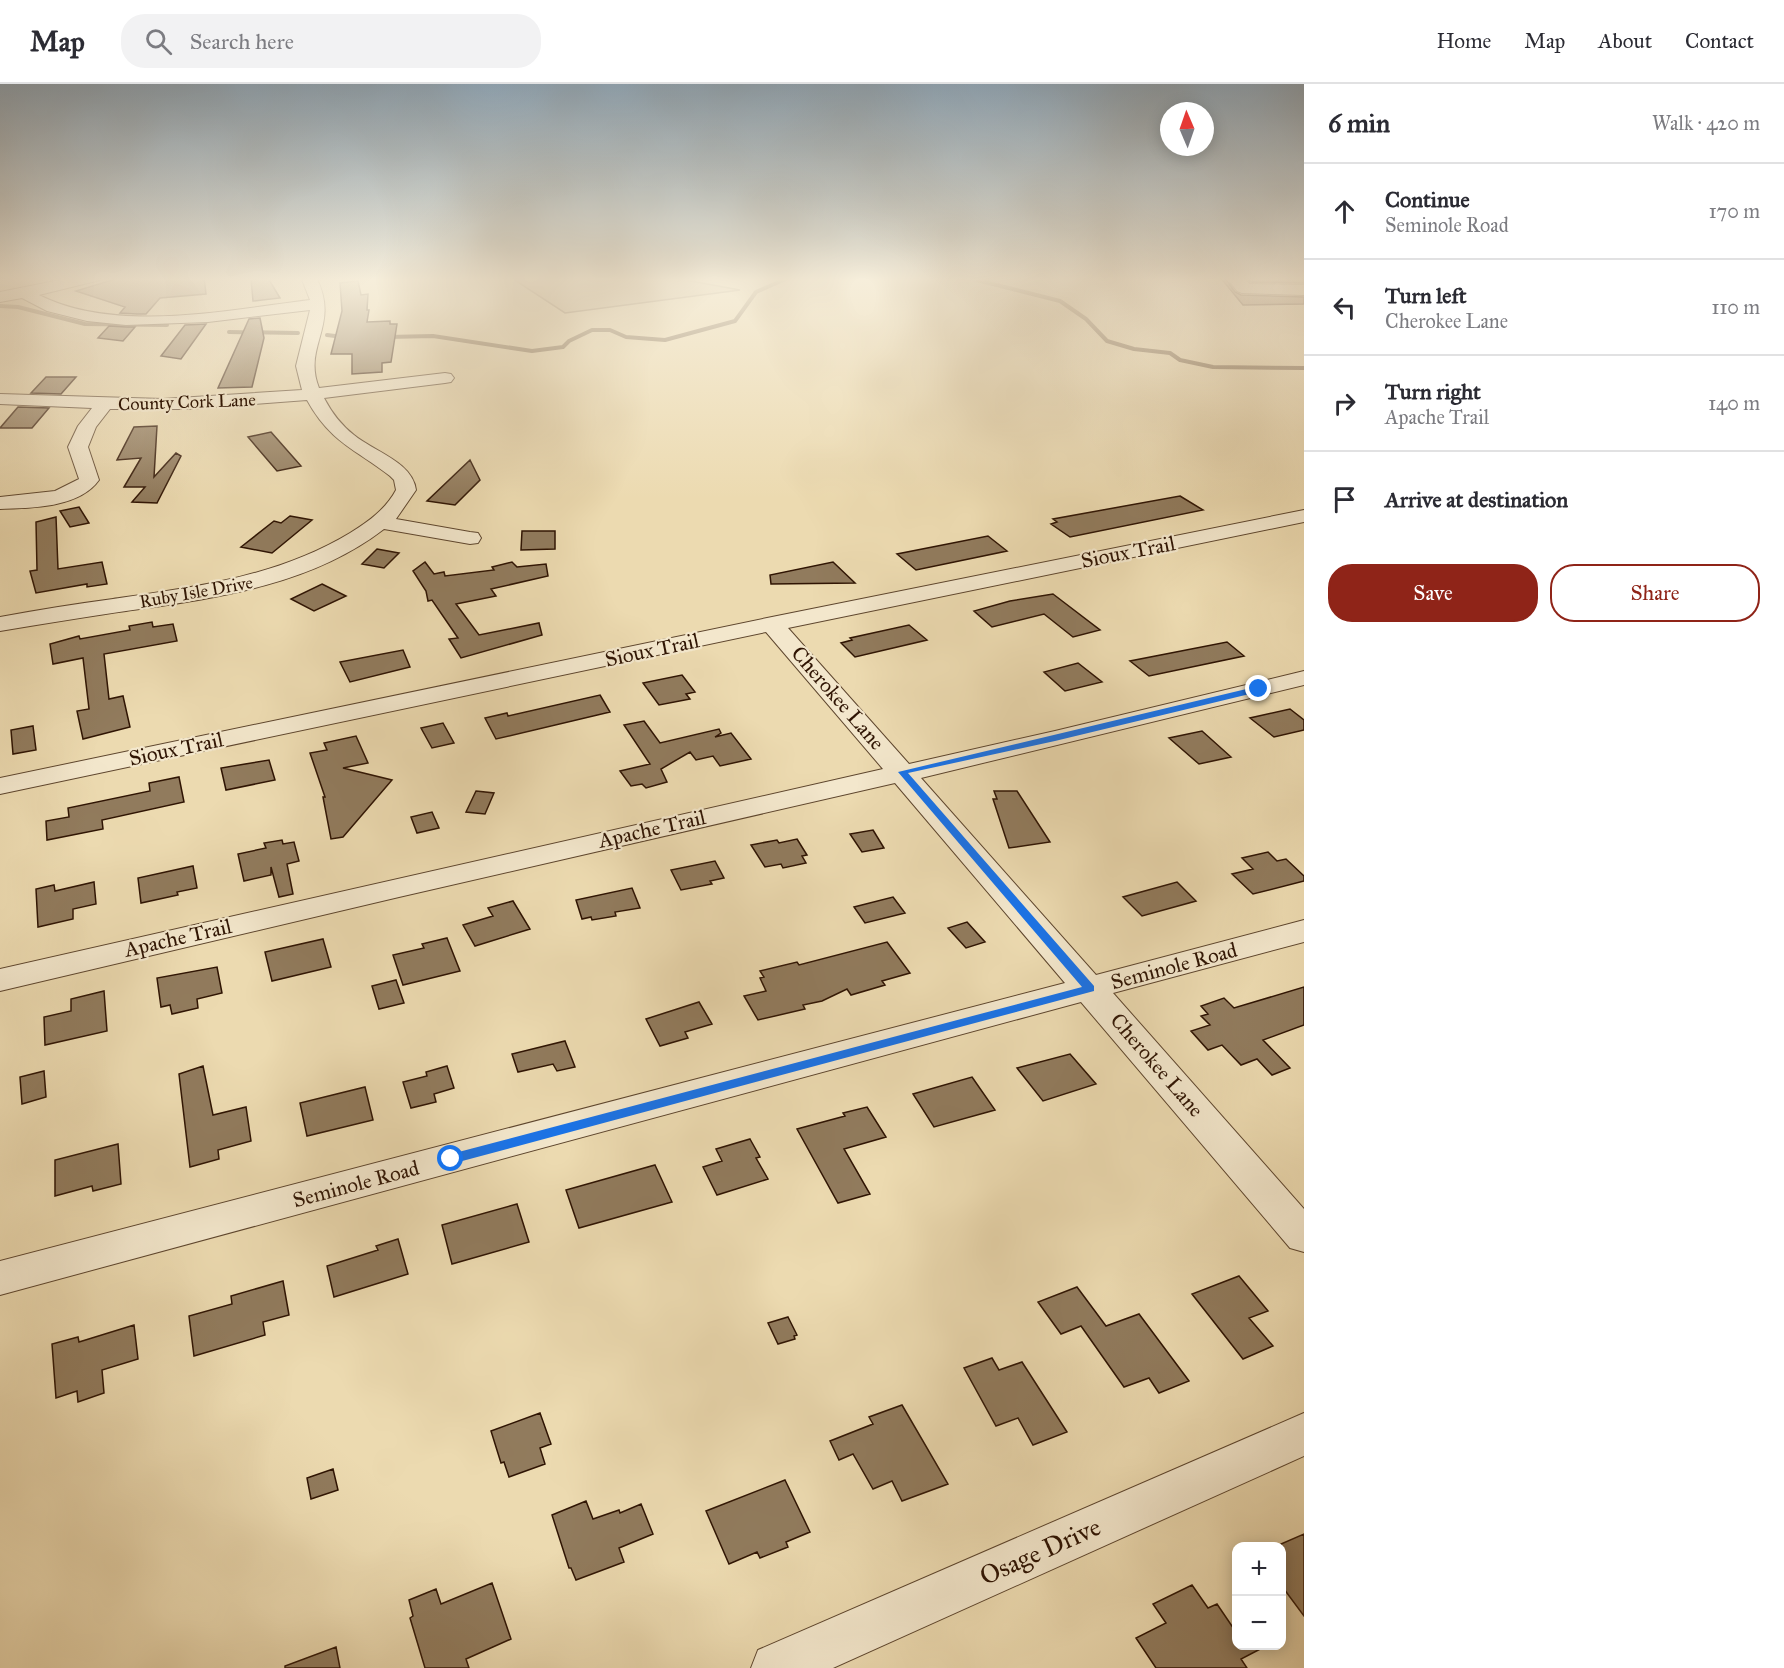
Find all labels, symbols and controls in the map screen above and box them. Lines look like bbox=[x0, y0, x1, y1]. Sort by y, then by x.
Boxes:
search box bbox=[121, 14, 541, 68]
text: Map bbox=[30, 24, 85, 59]
icon: search bbox=[142, 25, 175, 58]
text: Search here bbox=[190, 28, 294, 55]
text: Home bbox=[1436, 28, 1491, 54]
text: Map bbox=[1524, 28, 1565, 54]
text: About bbox=[1598, 28, 1652, 54]
text: Contact bbox=[1685, 28, 1754, 54]
north arrow bbox=[1160, 102, 1214, 156]
text: 6 min bbox=[1328, 107, 1390, 139]
text: Walk · 420 m bbox=[1652, 111, 1760, 135]
text: Continue bbox=[1385, 186, 1470, 213]
icon: ahead bbox=[1328, 195, 1361, 228]
text: 170 m bbox=[1709, 199, 1760, 223]
text: Seminole Road bbox=[1385, 213, 1509, 237]
text: Turn left bbox=[1385, 282, 1467, 309]
icon: left bbox=[1328, 291, 1361, 324]
text: 110 m bbox=[1712, 295, 1760, 319]
text: Cherokee Lane bbox=[1385, 309, 1508, 333]
text: Turn right bbox=[1385, 378, 1481, 405]
icon: right bbox=[1328, 387, 1361, 420]
street label: County Cork Lane bbox=[118, 389, 256, 415]
text: 140 m bbox=[1708, 391, 1760, 415]
text: Apache Trail bbox=[1385, 405, 1489, 429]
icon: arrive bbox=[1328, 483, 1361, 516]
text: Arrive at destination bbox=[1385, 486, 1568, 513]
street label: Sioux Trail bbox=[1079, 530, 1178, 574]
button: Save bbox=[1328, 564, 1538, 622]
button: Share bbox=[1550, 564, 1760, 622]
street label: Ruby Isle Drive bbox=[138, 571, 254, 613]
street label: Sioux Trail bbox=[603, 627, 702, 673]
street label: Cherokee Lane bbox=[786, 641, 890, 755]
route end bbox=[1245, 675, 1271, 701]
street label: Sioux Trail bbox=[127, 726, 226, 772]
street label: Apache Trail bbox=[595, 804, 708, 854]
street label: Apache Trail bbox=[121, 913, 234, 963]
street label: Seminole Road bbox=[1108, 937, 1241, 995]
street label: Cherokee Lane bbox=[1105, 1008, 1209, 1122]
route start bbox=[437, 1145, 463, 1171]
street label: Seminole Road bbox=[290, 1155, 423, 1213]
street label: Osage Drive bbox=[975, 1510, 1106, 1592]
map controls bbox=[1232, 1542, 1286, 1650]
button: + bbox=[1232, 1542, 1286, 1596]
button: − bbox=[1232, 1596, 1286, 1650]

